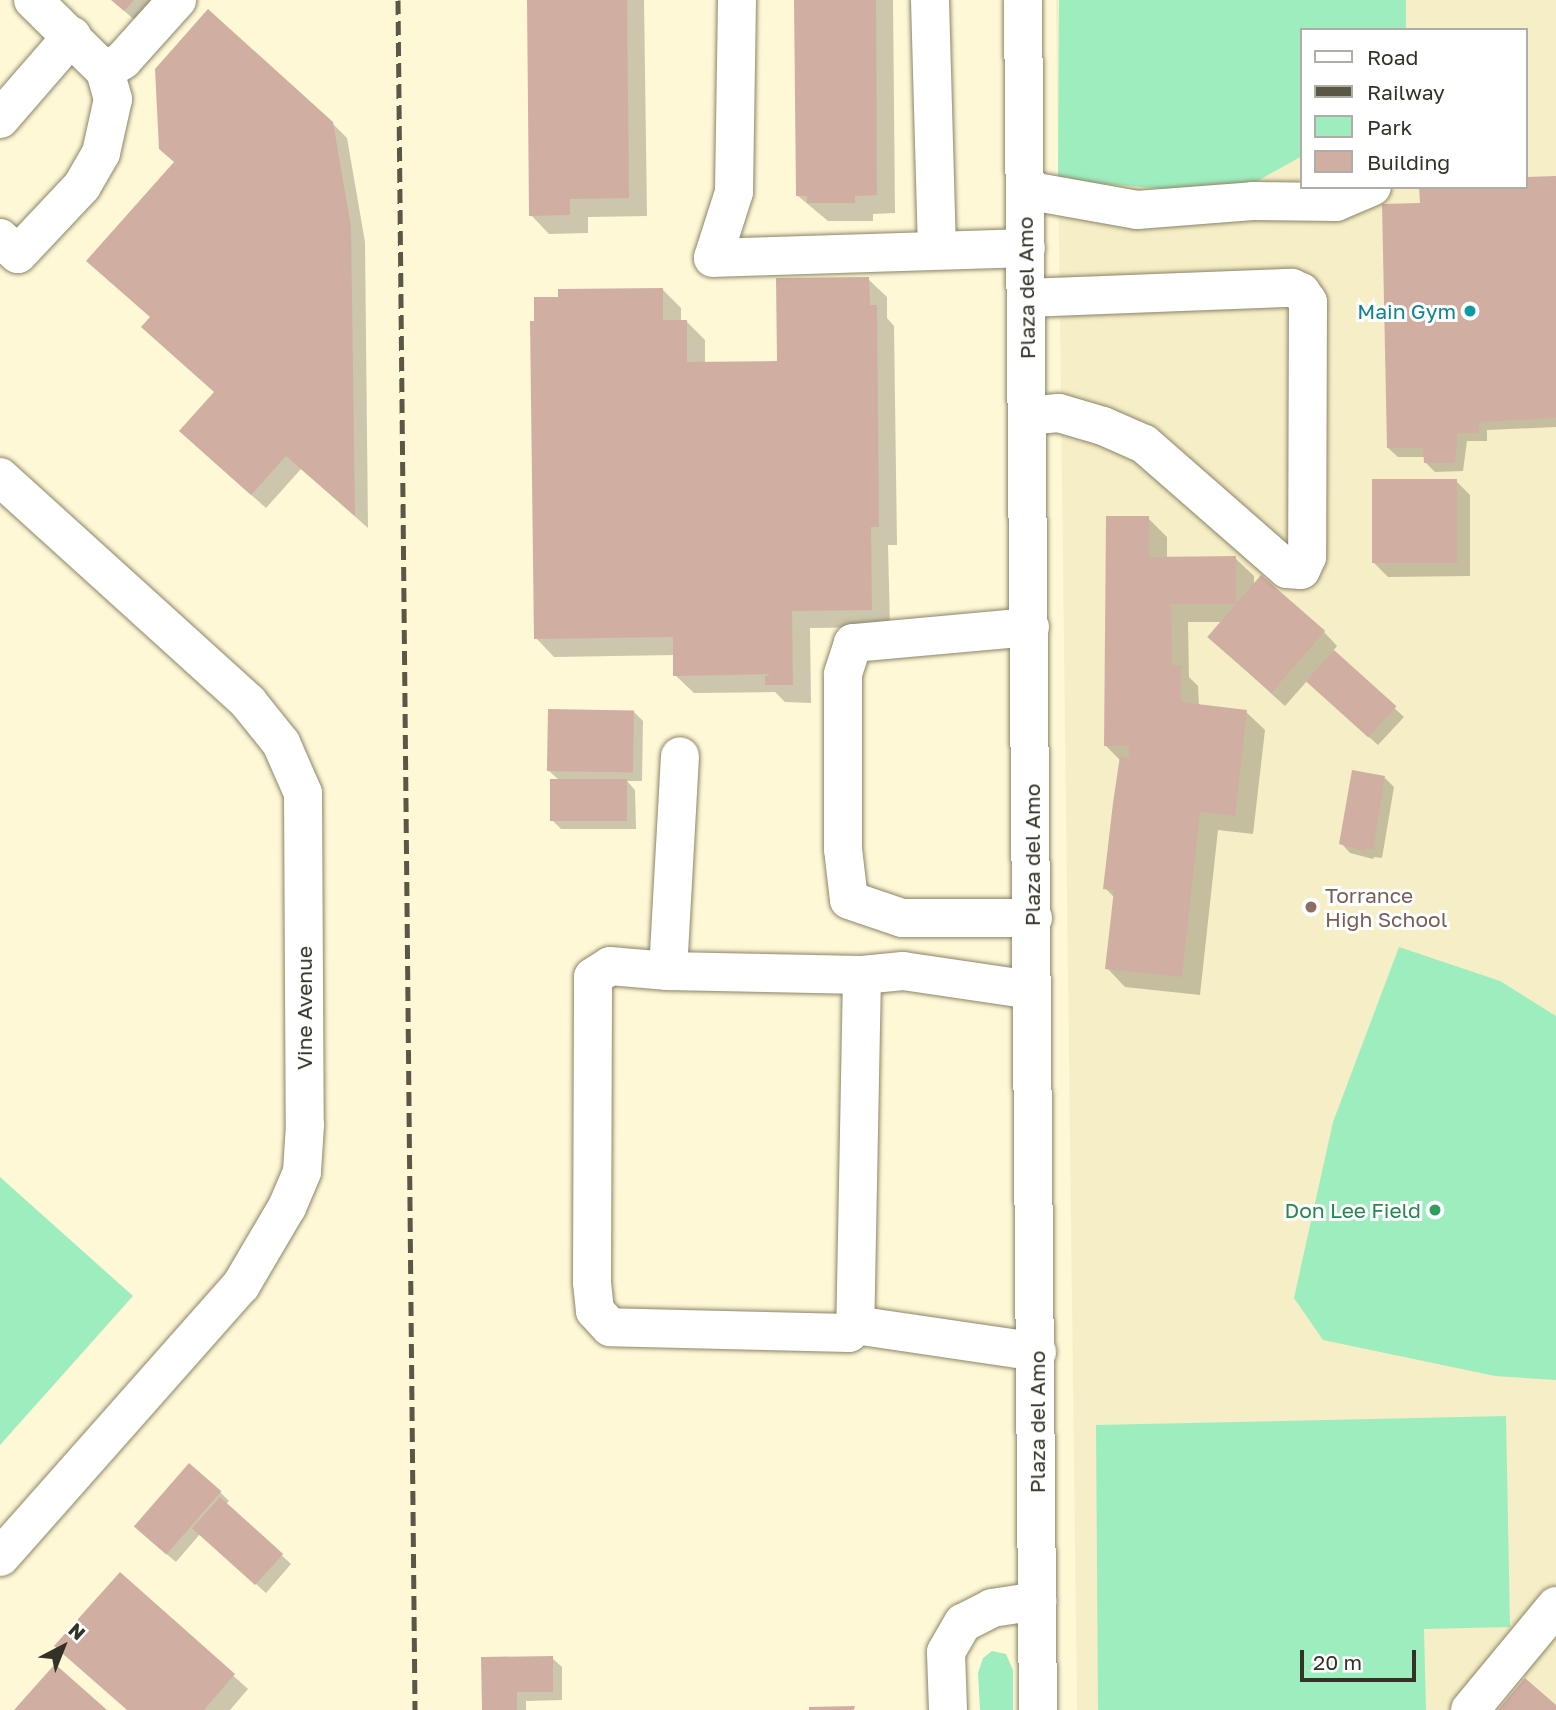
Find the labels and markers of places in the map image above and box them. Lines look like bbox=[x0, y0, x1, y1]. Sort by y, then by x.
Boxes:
place label: Main Gym bbox=[1357, 298, 1456, 324]
marker: Main Gym bbox=[1462, 303, 1478, 319]
place label: Torrance High School bbox=[1325, 882, 1447, 932]
marker: Torrance High School bbox=[1303, 899, 1319, 915]
place label: Don Lee Field bbox=[1284, 1197, 1421, 1223]
marker: Don Lee Field bbox=[1427, 1202, 1443, 1218]

